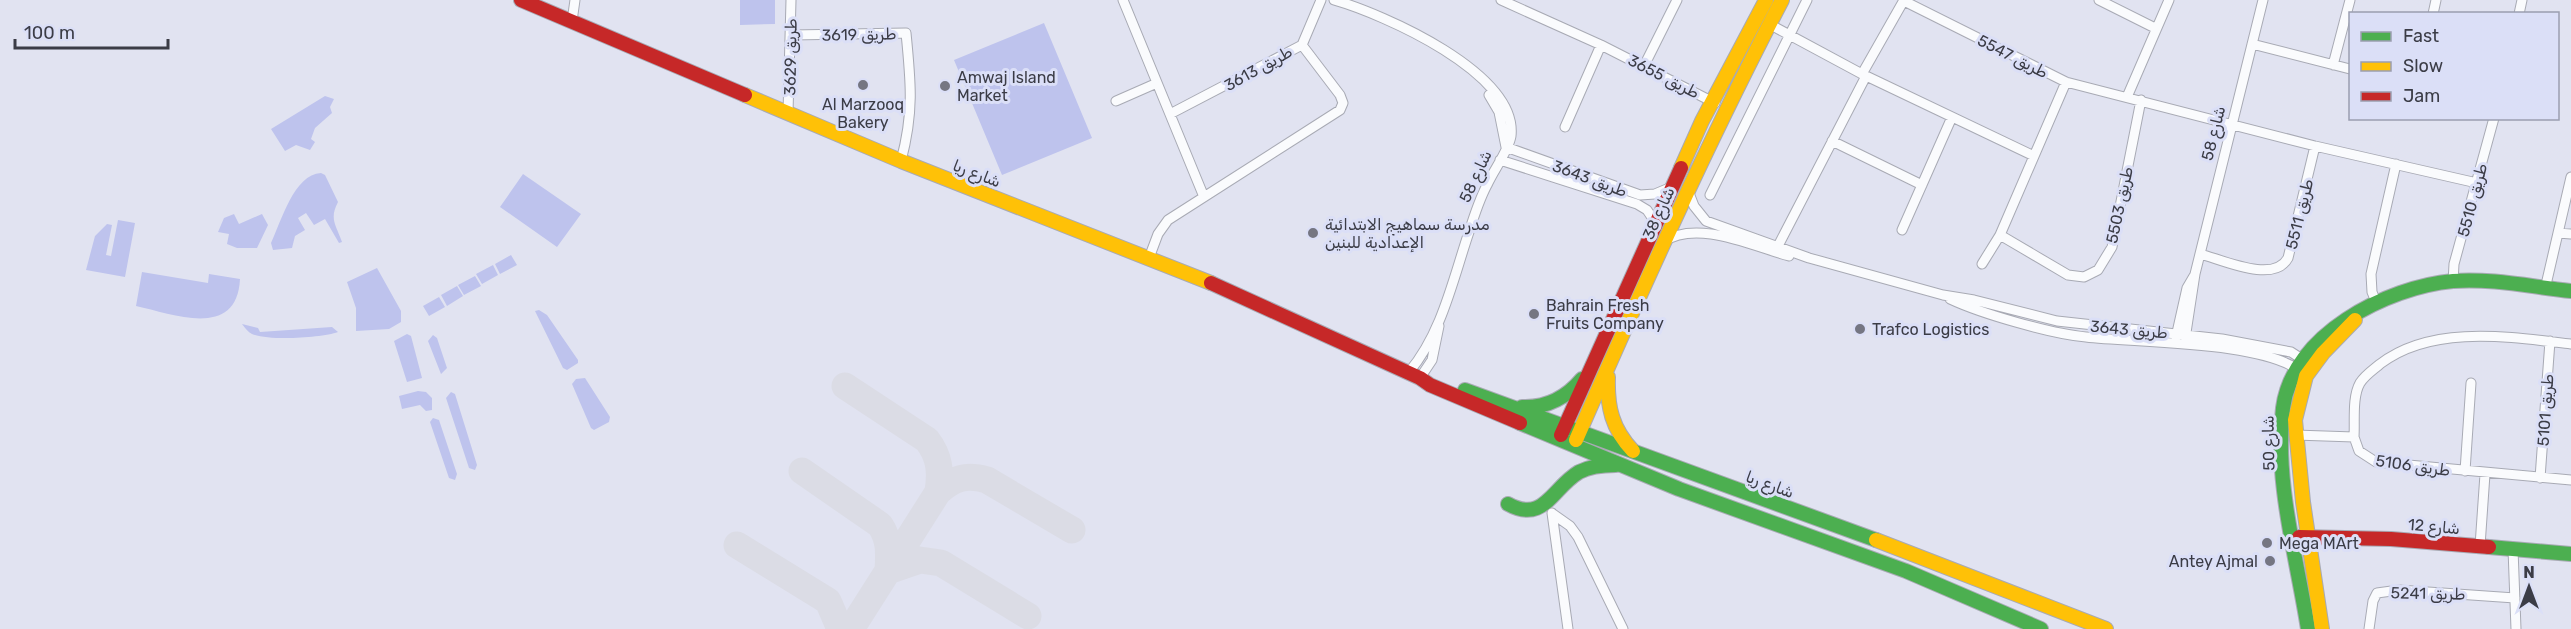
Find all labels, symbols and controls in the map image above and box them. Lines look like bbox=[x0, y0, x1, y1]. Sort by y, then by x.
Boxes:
scale bar bbox=[15, 12, 168, 50]
legend bbox=[2349, 12, 2559, 120]
street label: طريق 3629 bbox=[780, 18, 802, 96]
text: 100 m bbox=[24, 22, 75, 44]
street label: طريق 3619 bbox=[821, 24, 897, 46]
text: Fast bbox=[2403, 25, 2439, 47]
street label: طريق 5547 bbox=[1974, 31, 2051, 83]
street label: طريق 3613 bbox=[1221, 42, 1296, 96]
street label: طريق 3655 bbox=[1625, 50, 1703, 103]
text: Slow bbox=[2403, 55, 2443, 77]
place label: Amwaj Island Market bbox=[957, 68, 1056, 105]
marker: Al Marzooq Bakery bbox=[856, 78, 870, 92]
marker: Amwaj Island Market bbox=[938, 79, 952, 93]
text: Jam bbox=[2403, 85, 2440, 107]
place label: Al Marzooq Bakery bbox=[822, 95, 904, 132]
street label: شارع 58 bbox=[2198, 104, 2231, 163]
street label: شارع 58 bbox=[1455, 147, 1498, 206]
street label: شارع ريا bbox=[949, 156, 1004, 193]
street label: طريق 3643 bbox=[1550, 156, 1630, 202]
street label: طريق 5510 bbox=[2454, 161, 2492, 239]
street label: طريق 5503 bbox=[2102, 165, 2138, 245]
street label: طريق 5511 bbox=[2282, 177, 2318, 252]
street label: شارع 38 bbox=[1638, 184, 1680, 243]
place label: مدرسة سماهيج الابتدائية الإعدادية للبنين bbox=[1325, 215, 1490, 253]
marker: مدرسة سماهيج الابتدائية الإعدادية للبنين bbox=[1306, 226, 1320, 240]
place label: Bahrain Fresh Fruits Company bbox=[1546, 296, 1664, 333]
marker: Bahrain Fresh Fruits Company bbox=[1527, 307, 1541, 321]
street label: طريق 3643 bbox=[2089, 317, 2169, 343]
place label: Trafco Logistics bbox=[1872, 320, 1989, 339]
marker: Trafco Logistics bbox=[1853, 322, 1867, 336]
street label: طريق 5101 bbox=[2533, 373, 2559, 447]
street label: شارع 50 bbox=[2259, 415, 2280, 471]
street label: طريق 5106 bbox=[2374, 451, 2452, 481]
street label: شارع ريا bbox=[1742, 467, 1797, 504]
street label: شارع 12 bbox=[2407, 515, 2461, 540]
place label: Mega MArt bbox=[2279, 534, 2359, 553]
marker: Mega MArt bbox=[2260, 536, 2274, 550]
place label: Antey Ajmal bbox=[2169, 552, 2258, 571]
marker: Antey Ajmal bbox=[2263, 554, 2277, 568]
north arrow bbox=[2499, 557, 2559, 617]
text: N bbox=[2523, 563, 2535, 582]
street label: طريق 5241 bbox=[2390, 583, 2466, 605]

